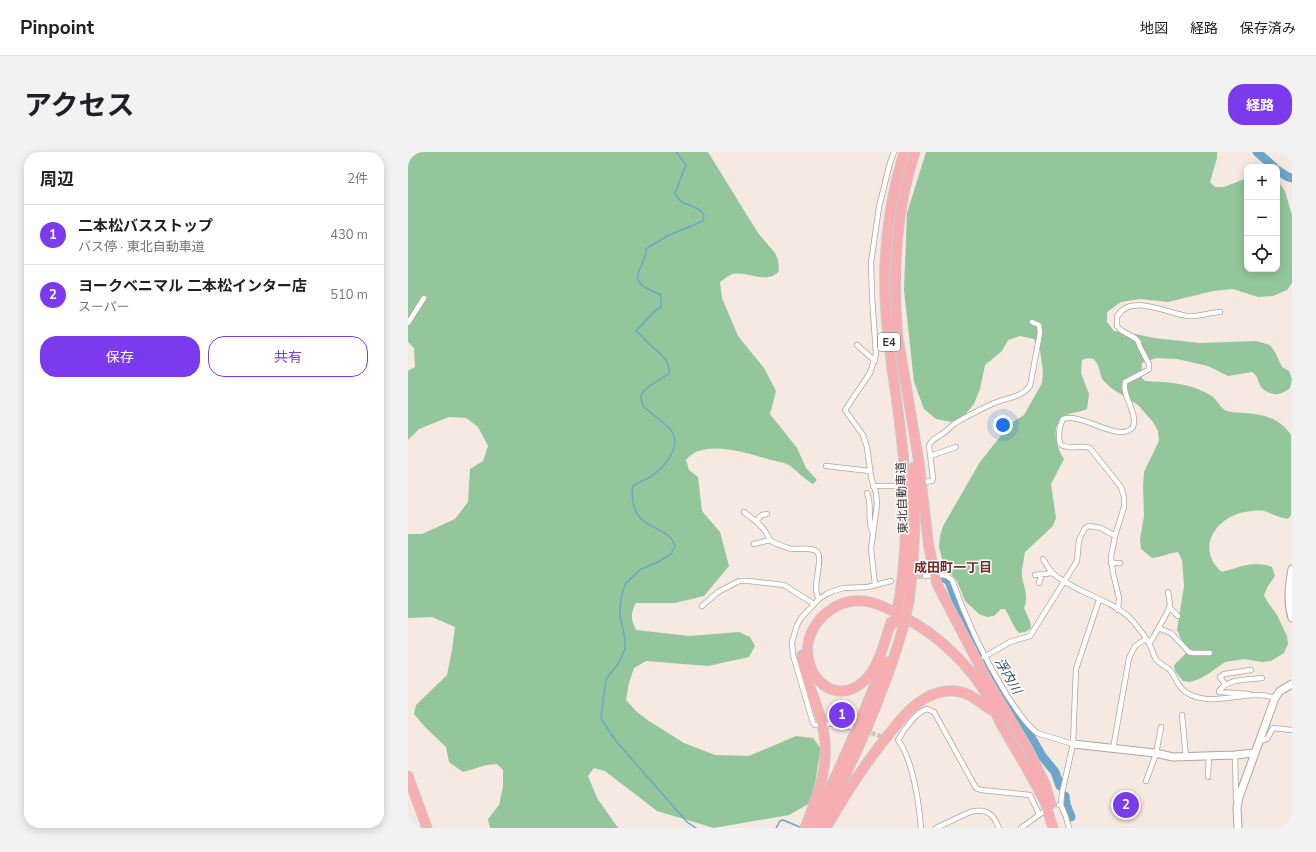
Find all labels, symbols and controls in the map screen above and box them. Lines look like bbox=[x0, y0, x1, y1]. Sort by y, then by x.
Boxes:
text: Pinpoint bbox=[20, 15, 94, 41]
text: 地図 bbox=[1140, 19, 1168, 38]
text: 経路 bbox=[1190, 19, 1218, 38]
text: 保存済み bbox=[1240, 19, 1296, 38]
button: 経路 bbox=[1228, 84, 1292, 125]
text: アクセス bbox=[24, 87, 135, 125]
map controls bbox=[1244, 164, 1280, 272]
button: + bbox=[1244, 164, 1280, 200]
text: 周辺 bbox=[40, 168, 74, 191]
text: 2件 bbox=[347, 170, 368, 188]
button: − bbox=[1244, 200, 1280, 236]
text: 二本松バスストップ bbox=[78, 216, 213, 236]
text: 1 bbox=[49, 226, 57, 244]
text: 430 m bbox=[330, 226, 368, 244]
button: locate bbox=[1244, 236, 1280, 272]
text: バス停 · 東北自動車道 bbox=[78, 238, 205, 256]
text: ヨークベニマル 二本松インター店 bbox=[78, 276, 307, 296]
text: 2 bbox=[49, 286, 57, 304]
text: 510 m bbox=[330, 286, 368, 304]
text: スーパー bbox=[78, 298, 130, 316]
road number: E4 bbox=[878, 333, 900, 351]
button: 保存 bbox=[40, 336, 200, 377]
button: 共有 bbox=[208, 336, 368, 377]
your location bbox=[993, 415, 1013, 435]
street label: 東北自動車道 bbox=[893, 462, 911, 534]
district label: 成田町一丁目 bbox=[914, 559, 992, 577]
water label: 浮内川 bbox=[990, 655, 1027, 699]
pin: 1 bbox=[829, 700, 855, 730]
pin: 2 bbox=[1113, 790, 1139, 820]

